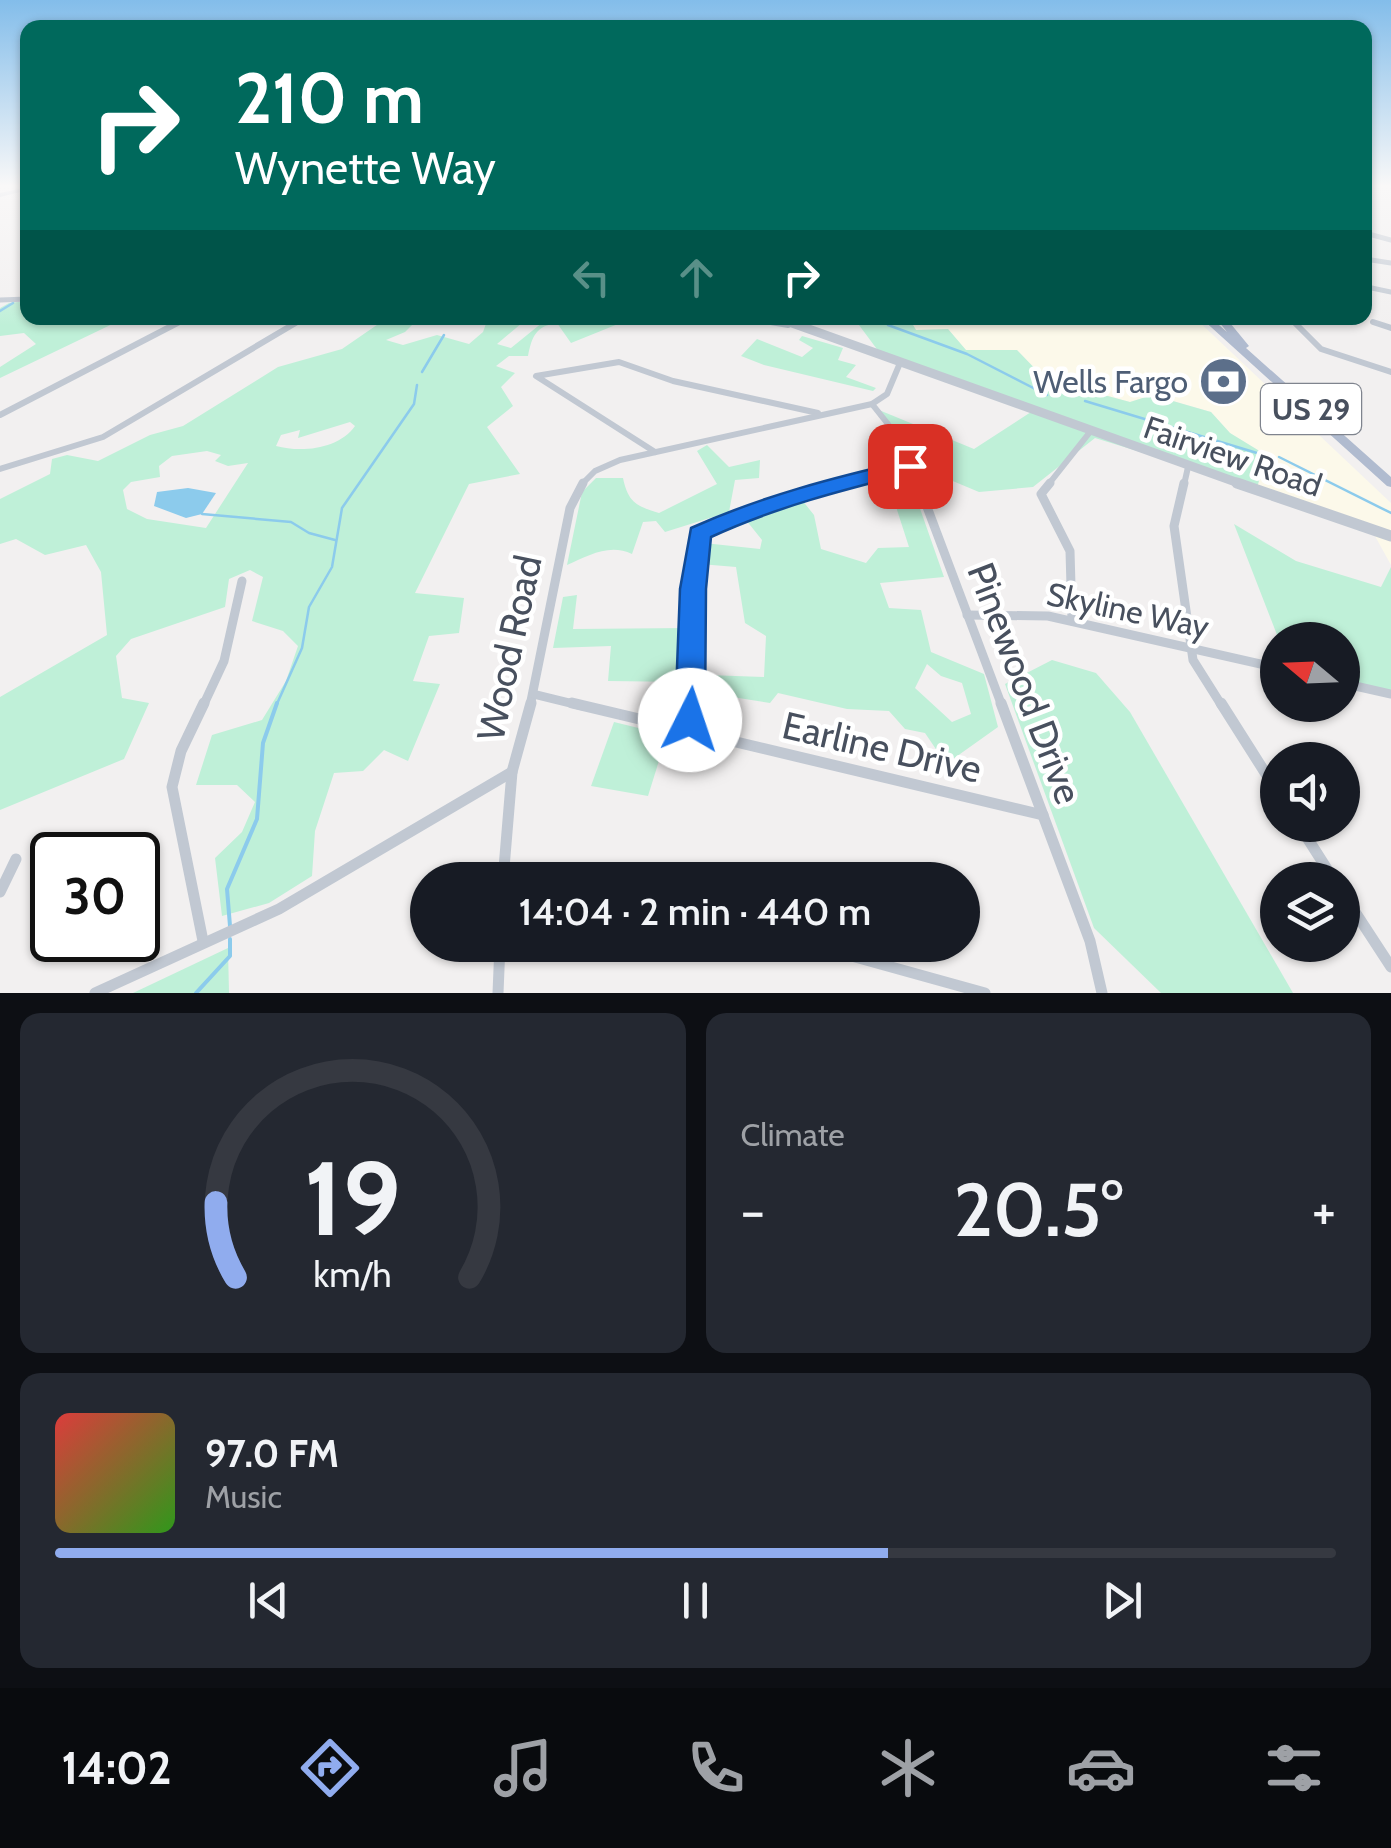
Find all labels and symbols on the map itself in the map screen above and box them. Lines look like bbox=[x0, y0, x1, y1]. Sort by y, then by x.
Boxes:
bank icon: Wells Fargo bbox=[1197, 355, 1249, 407]
place label: Wells Fargo bbox=[1033, 362, 1188, 401]
road number: US 29 bbox=[1261, 384, 1361, 434]
street label: Fairview Road bbox=[1139, 407, 1327, 505]
pin bbox=[868, 424, 953, 509]
street label: Wood Road bbox=[466, 551, 552, 745]
street label: Pinewood Drive bbox=[957, 556, 1093, 810]
street label: Skyline Way bbox=[1043, 574, 1213, 646]
north arrow bbox=[1260, 622, 1360, 722]
position arrow bbox=[638, 668, 742, 772]
street label: Earline Drive bbox=[778, 701, 986, 793]
speed limit sign: 30 bbox=[30, 832, 160, 962]

